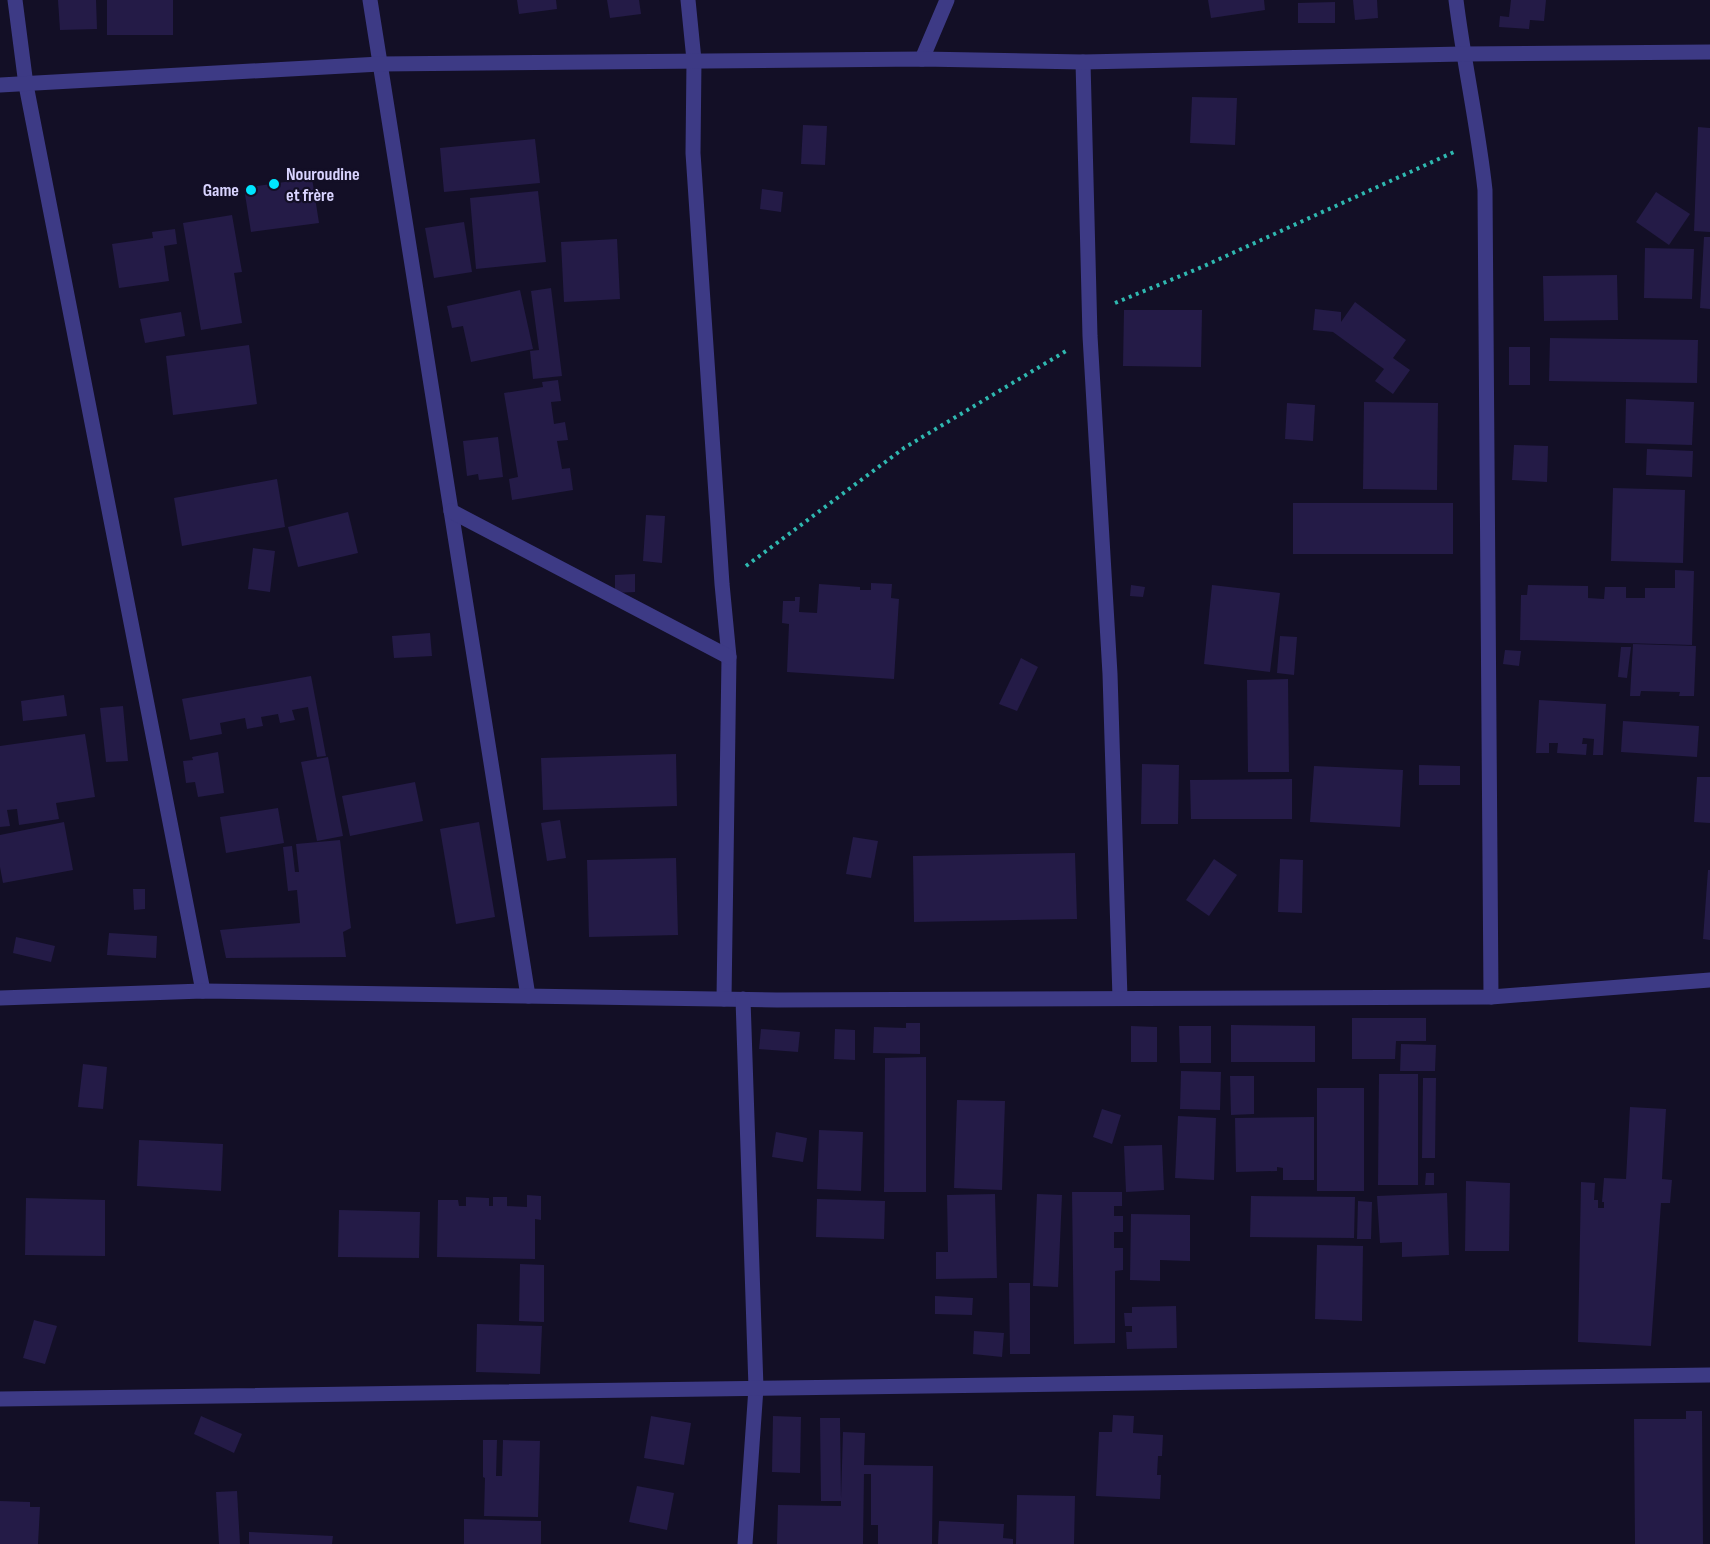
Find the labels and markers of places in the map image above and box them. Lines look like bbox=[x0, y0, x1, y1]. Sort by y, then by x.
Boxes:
place label: Nouroudine et frère bbox=[286, 164, 360, 206]
marker: Nouroudine et frère bbox=[267, 177, 281, 191]
place label: Game bbox=[203, 180, 239, 201]
marker: Game bbox=[244, 183, 258, 197]

